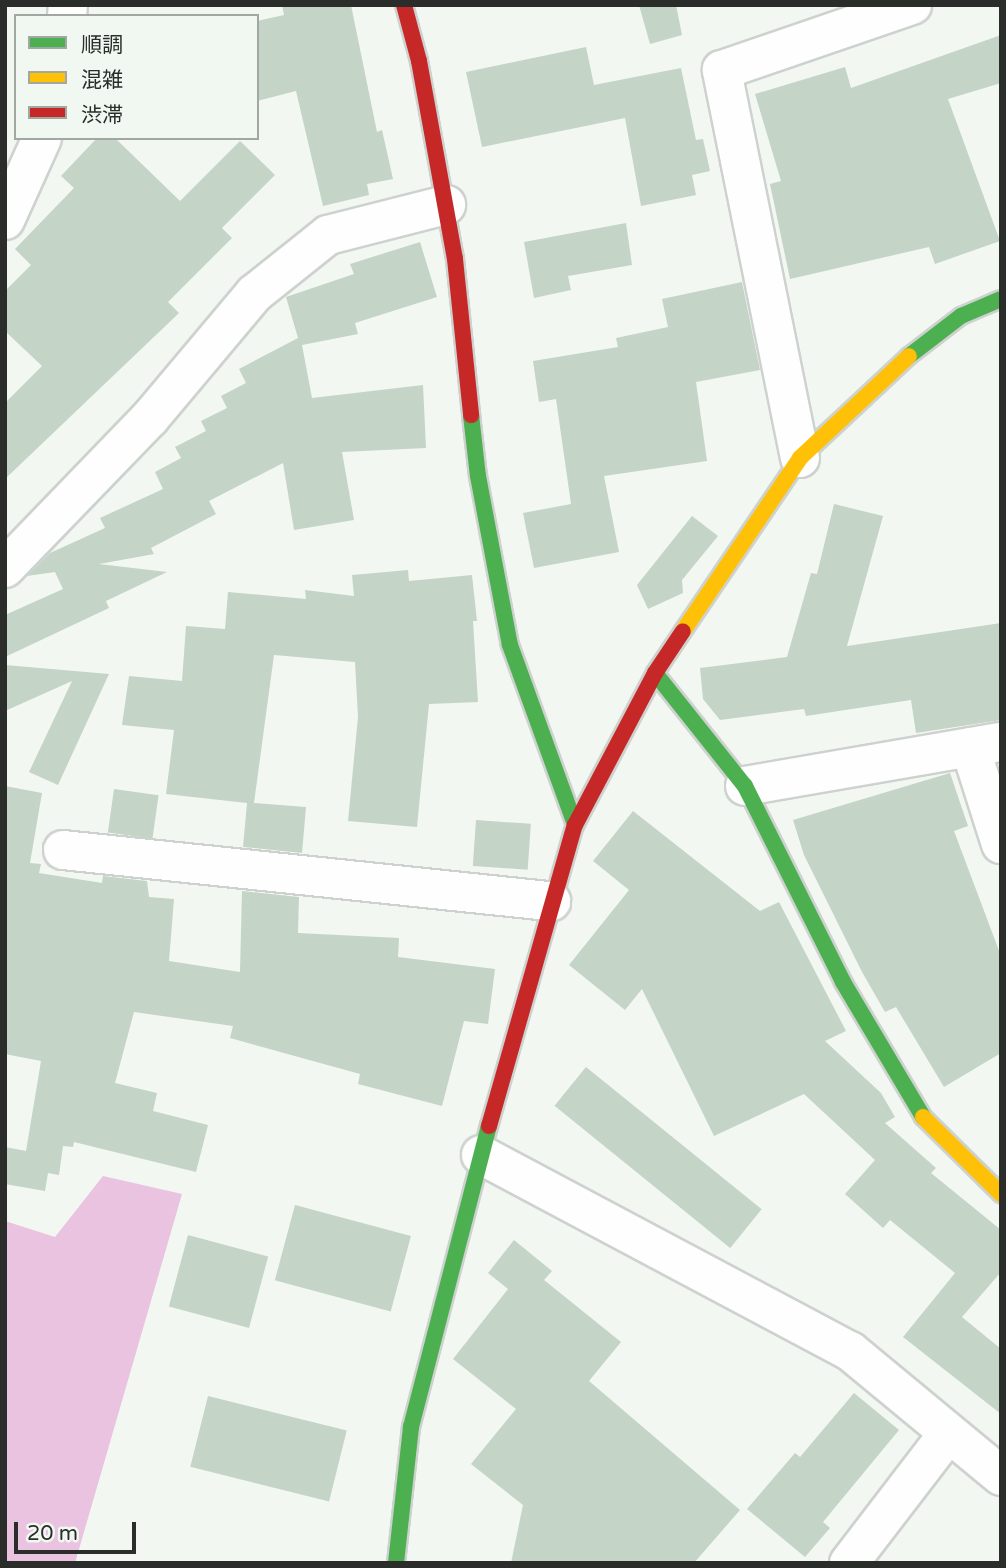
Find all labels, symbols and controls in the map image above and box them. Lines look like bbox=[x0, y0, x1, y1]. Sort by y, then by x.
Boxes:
legend bbox=[14, 14, 259, 140]
text: 順調 bbox=[81, 33, 123, 58]
text: 混雑 bbox=[81, 68, 123, 93]
text: 渋滞 bbox=[81, 103, 123, 128]
scale bar bbox=[18, 1508, 140, 1552]
text: 20 m bbox=[27, 1521, 78, 1546]

